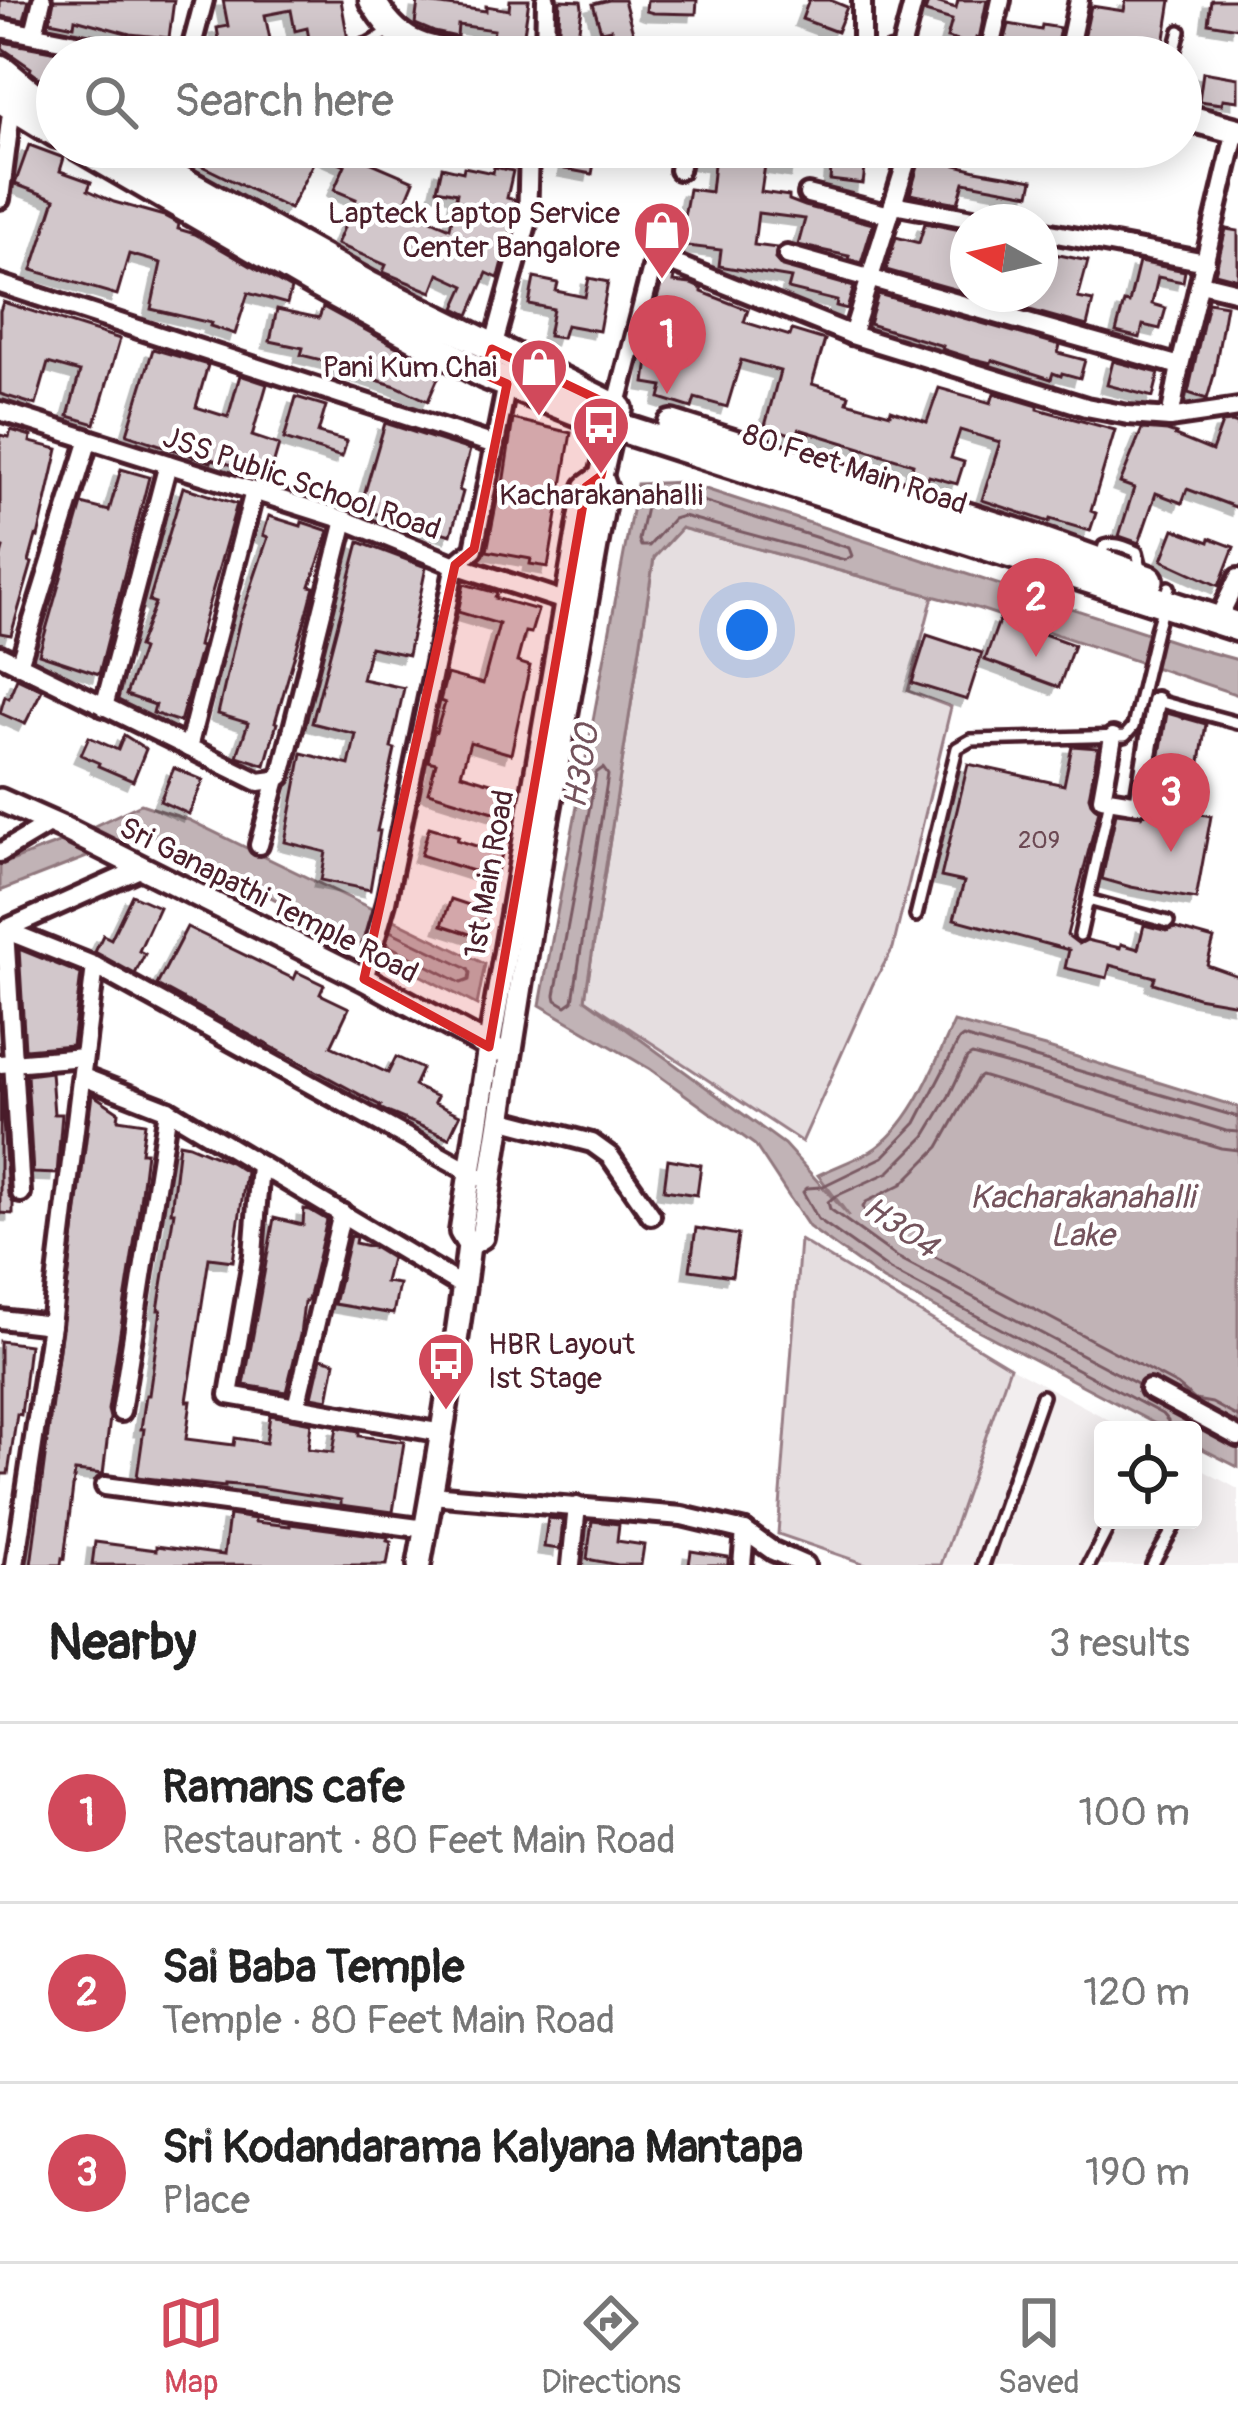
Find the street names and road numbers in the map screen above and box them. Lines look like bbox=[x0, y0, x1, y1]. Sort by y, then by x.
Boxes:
street label: 80 Feet Main Road bbox=[738, 416, 972, 523]
street label: JSS Public School Road bbox=[158, 419, 446, 548]
street label: 1st Main Road bbox=[457, 787, 522, 961]
street label: Sri Ganapathi Temple Road bbox=[113, 809, 424, 992]

